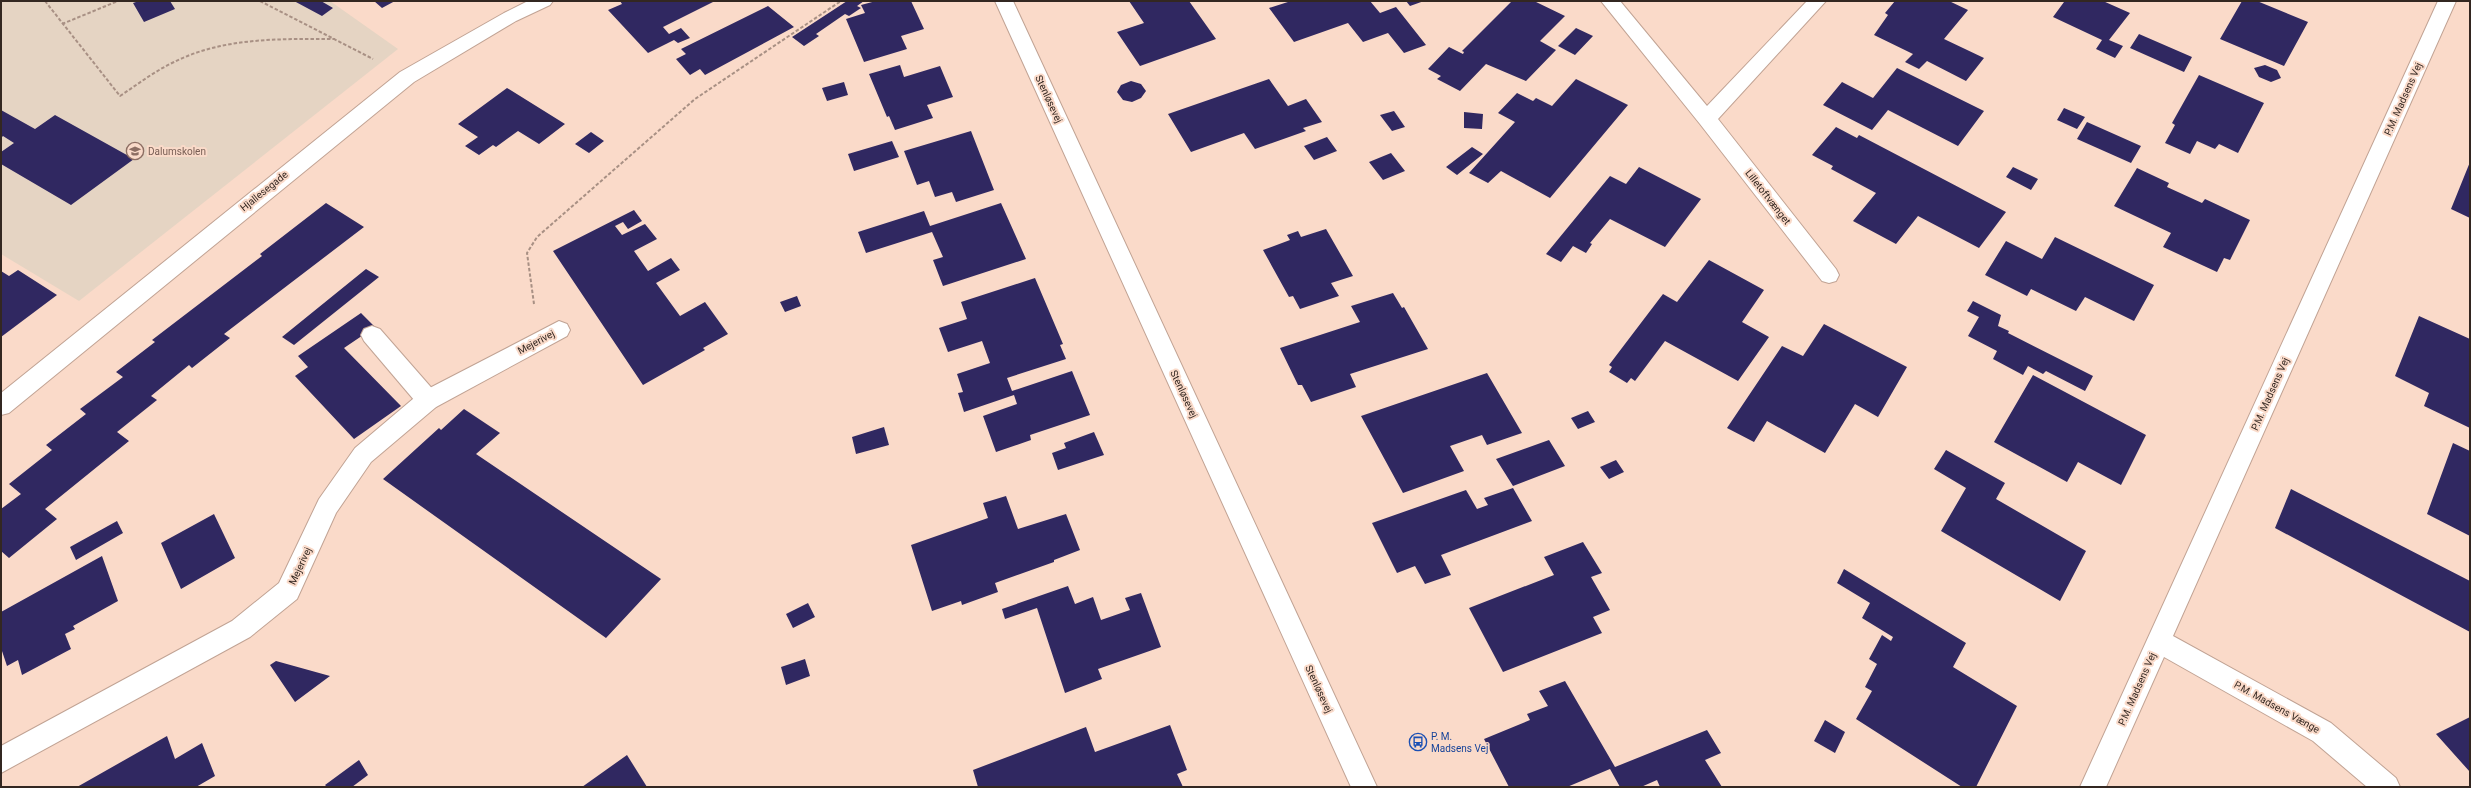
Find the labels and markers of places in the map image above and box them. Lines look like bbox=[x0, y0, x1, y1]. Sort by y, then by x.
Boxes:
school or university icon: Dalumskolen bbox=[125, 141, 145, 161]
place label: Dalumskolen bbox=[148, 146, 206, 157]
place label: P. M. Madsens Vej bbox=[1431, 731, 1488, 754]
bus stop icon: P. M. Madsens Vej bbox=[1408, 732, 1428, 752]

